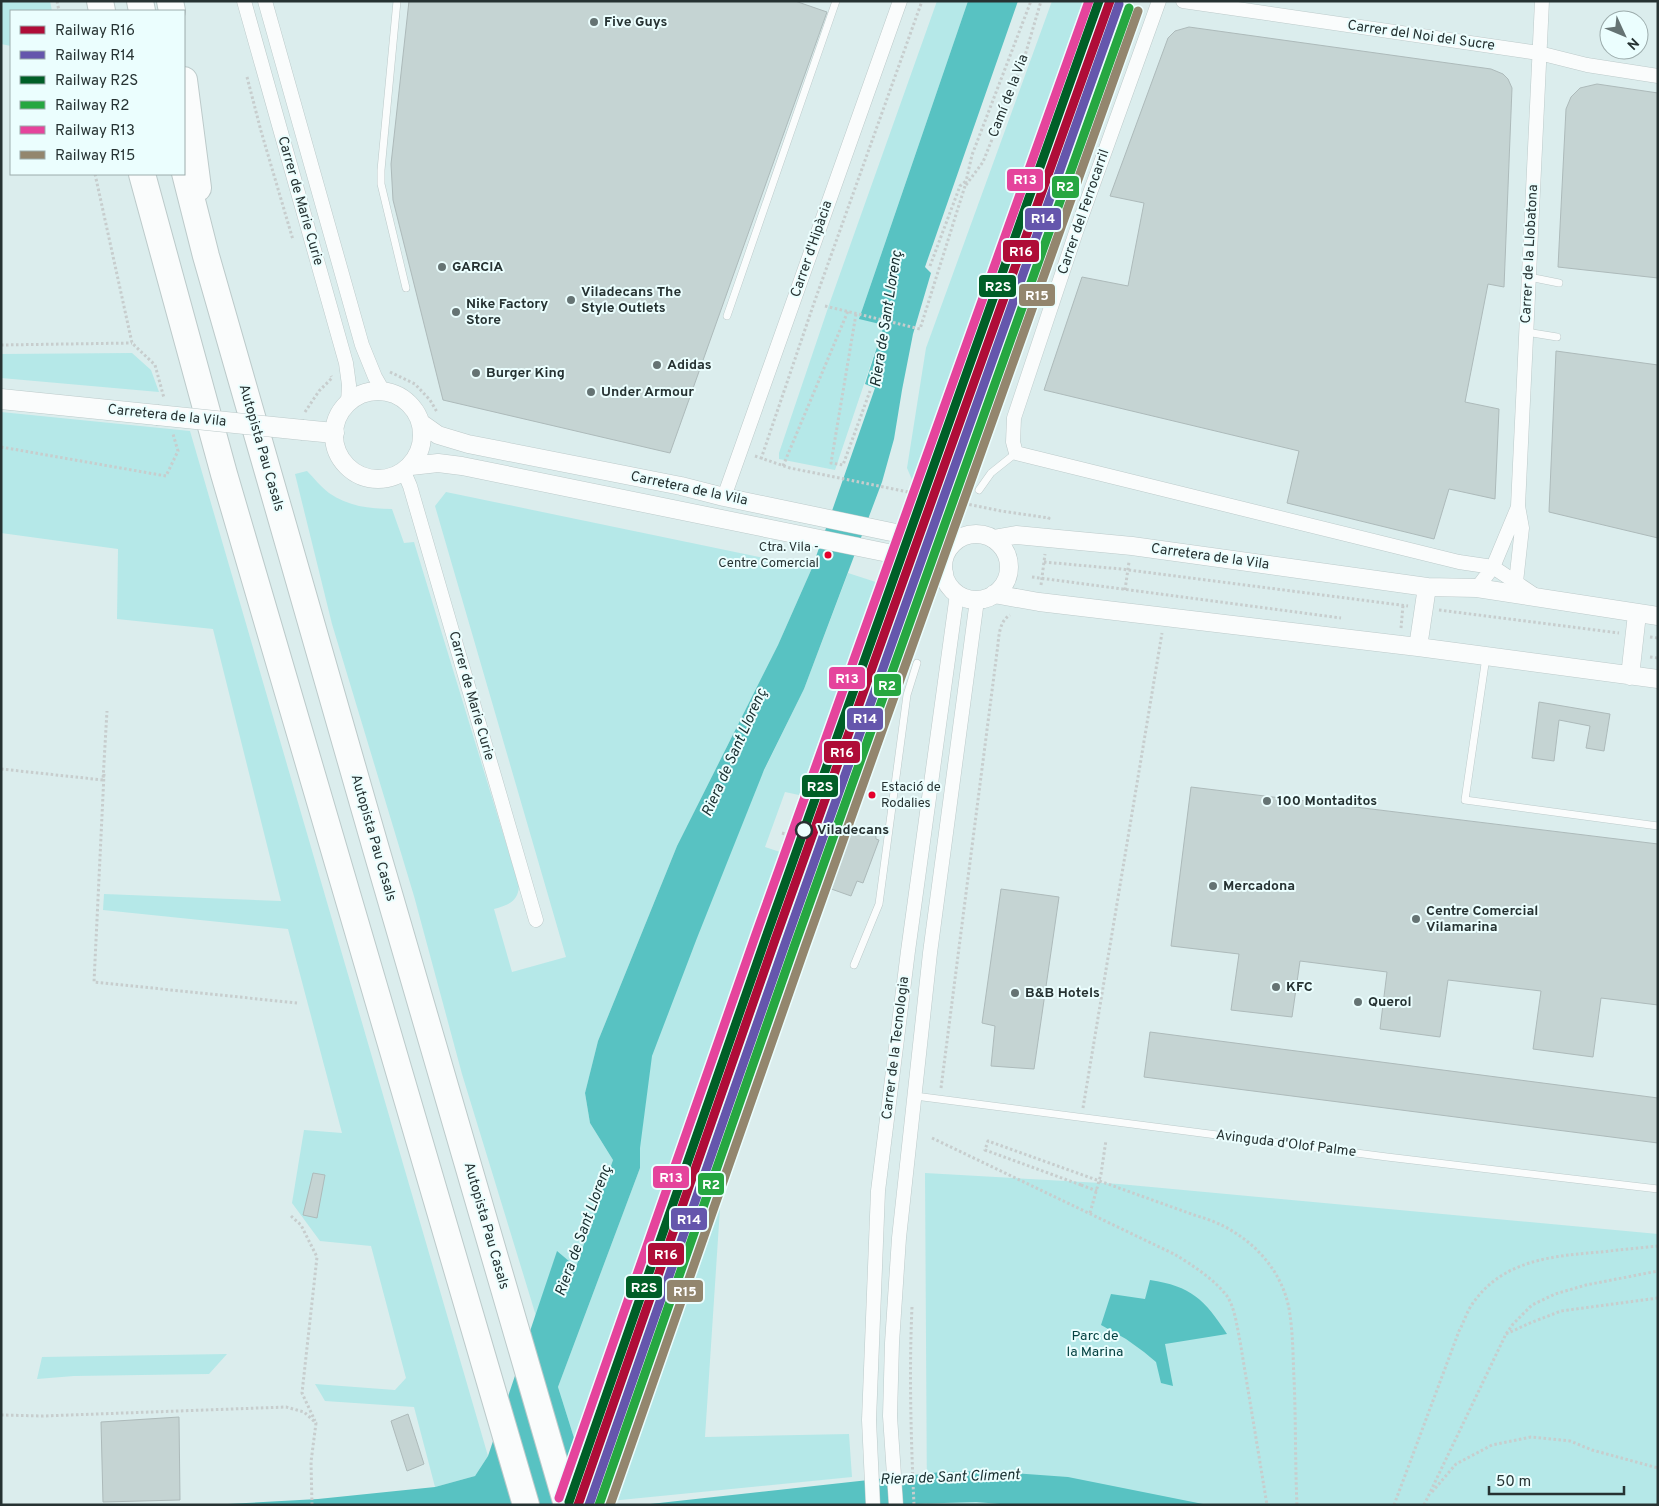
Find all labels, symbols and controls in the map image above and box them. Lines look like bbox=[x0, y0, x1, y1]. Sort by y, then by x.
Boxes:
legend bbox=[10, 10, 185, 175]
north arrow bbox=[1599, 10, 1649, 60]
place label: Five Guys bbox=[604, 14, 667, 31]
marker: Five Guys bbox=[588, 16, 600, 28]
street label: Carrer del Noi del Sucre bbox=[1346, 17, 1496, 55]
text: Railway R16 bbox=[55, 22, 135, 41]
text: N bbox=[1623, 33, 1642, 53]
text: Railway R14 bbox=[55, 47, 135, 66]
street label: Camí de la Via bbox=[985, 52, 1033, 140]
text: Railway R2S bbox=[55, 72, 138, 91]
text: Railway R2 bbox=[55, 97, 129, 116]
text: Railway R13 bbox=[55, 122, 135, 141]
street label: Carrer de Marie Curie bbox=[273, 134, 327, 268]
text: Railway R15 bbox=[55, 147, 135, 166]
street label: Carrer del Ferrocarril bbox=[1055, 147, 1113, 277]
line badge: R13 bbox=[1006, 168, 1044, 192]
text: R13 bbox=[1013, 172, 1037, 189]
line badge: R2 bbox=[1051, 175, 1080, 199]
text: R2 bbox=[1056, 179, 1074, 196]
street label: Carrer de la Llobatona bbox=[1518, 184, 1542, 324]
street label: Carrer d'Hipàcia bbox=[788, 198, 836, 300]
line badge: R14 bbox=[1024, 207, 1062, 231]
text: R14 bbox=[1031, 211, 1055, 228]
line badge: R16 bbox=[1002, 239, 1040, 263]
text: R16 bbox=[1009, 244, 1033, 261]
water label: Riera de Sant Llorenç bbox=[867, 248, 907, 389]
place label: GARCIA bbox=[452, 259, 503, 276]
marker: GARCIA bbox=[436, 261, 448, 273]
line badge: R2S bbox=[978, 274, 1017, 298]
text: R2S bbox=[985, 279, 1011, 296]
line badge: R15 bbox=[1018, 283, 1056, 307]
place label: Viladecans The Style Outlets bbox=[581, 284, 681, 317]
text: R15 bbox=[1025, 288, 1049, 305]
marker: Viladecans The Style Outlets bbox=[565, 294, 577, 306]
place label: Nike Factory Store bbox=[466, 296, 548, 329]
marker: Nike Factory Store bbox=[450, 306, 462, 318]
place label: Adidas bbox=[667, 357, 712, 374]
marker: Adidas bbox=[651, 359, 663, 371]
place label: Burger King bbox=[486, 365, 565, 382]
marker: Burger King bbox=[470, 367, 482, 379]
street label: Autopista Pau Casals bbox=[235, 382, 287, 514]
place label: Under Armour bbox=[601, 384, 694, 401]
marker: Under Armour bbox=[585, 386, 597, 398]
street label: Carretera de la Vila bbox=[107, 401, 227, 431]
street label: Carretera de la Vila bbox=[629, 468, 749, 510]
place label: Ctra. Vila - Centre Comercial bbox=[718, 540, 819, 572]
street label: Carretera de la Vila bbox=[1150, 540, 1270, 574]
marker: Ctra. Vila - Centre Comercial bbox=[823, 550, 833, 560]
street label: Carrer de Marie Curie bbox=[444, 629, 498, 763]
line badge: R13 bbox=[828, 666, 866, 690]
text: R13 bbox=[835, 671, 859, 688]
line badge: R2 bbox=[873, 673, 902, 697]
text: R2 bbox=[878, 678, 896, 695]
water label: Riera de Sant Llorenç bbox=[698, 685, 772, 820]
line badge: R14 bbox=[846, 707, 884, 731]
text: R14 bbox=[853, 711, 877, 728]
line badge: R16 bbox=[823, 740, 861, 764]
text: R16 bbox=[830, 745, 854, 762]
street label: Autopista Pau Casals bbox=[347, 772, 399, 904]
line badge: R2S bbox=[801, 774, 839, 798]
text: R2S bbox=[807, 779, 833, 796]
place label: Estació de Rodalies bbox=[881, 780, 941, 812]
marker: Estació de Rodalies bbox=[867, 790, 877, 800]
place label: 100 Montaditos bbox=[1277, 793, 1377, 810]
marker: 100 Montaditos bbox=[1261, 795, 1273, 807]
marker: Viladecans bbox=[795, 821, 813, 839]
place label: Viladecans bbox=[817, 822, 889, 839]
place label: Mercadona bbox=[1223, 878, 1295, 895]
marker: Mercadona bbox=[1207, 880, 1219, 892]
place label: Centre Comercial Vilamarina bbox=[1426, 903, 1538, 936]
marker: Centre Comercial Vilamarina bbox=[1410, 913, 1422, 925]
street label: Carrer de la Tecnologia bbox=[879, 975, 913, 1121]
place label: KFC bbox=[1286, 979, 1313, 996]
marker: KFC bbox=[1270, 981, 1282, 993]
place label: B&B Hotels bbox=[1025, 985, 1100, 1002]
marker: B&B Hotels bbox=[1009, 987, 1021, 999]
place label: Querol bbox=[1368, 994, 1412, 1011]
marker: Querol bbox=[1352, 996, 1364, 1008]
street label: Avinguda d'Olof Palme bbox=[1215, 1127, 1357, 1161]
street label: Autopista Pau Casals bbox=[460, 1160, 512, 1292]
water label: Riera de Sant Llorenç bbox=[551, 1162, 617, 1299]
line badge: R13 bbox=[652, 1165, 690, 1189]
text: R13 bbox=[659, 1170, 683, 1187]
line badge: R2 bbox=[697, 1172, 725, 1196]
text: R2 bbox=[702, 1177, 720, 1194]
line badge: R14 bbox=[670, 1207, 708, 1231]
text: R14 bbox=[677, 1212, 701, 1229]
line badge: R16 bbox=[647, 1242, 685, 1266]
text: R16 bbox=[654, 1247, 678, 1264]
line badge: R2S bbox=[625, 1275, 663, 1299]
line badge: R15 bbox=[666, 1279, 704, 1303]
text: R2S bbox=[631, 1280, 657, 1297]
text: R15 bbox=[673, 1284, 697, 1301]
park label: Parc de la Marina bbox=[1067, 1328, 1123, 1361]
scale bar bbox=[1489, 1464, 1624, 1496]
water label: Riera de Sant Climent bbox=[880, 1466, 1021, 1490]
text: 50 m bbox=[1496, 1473, 1531, 1492]

